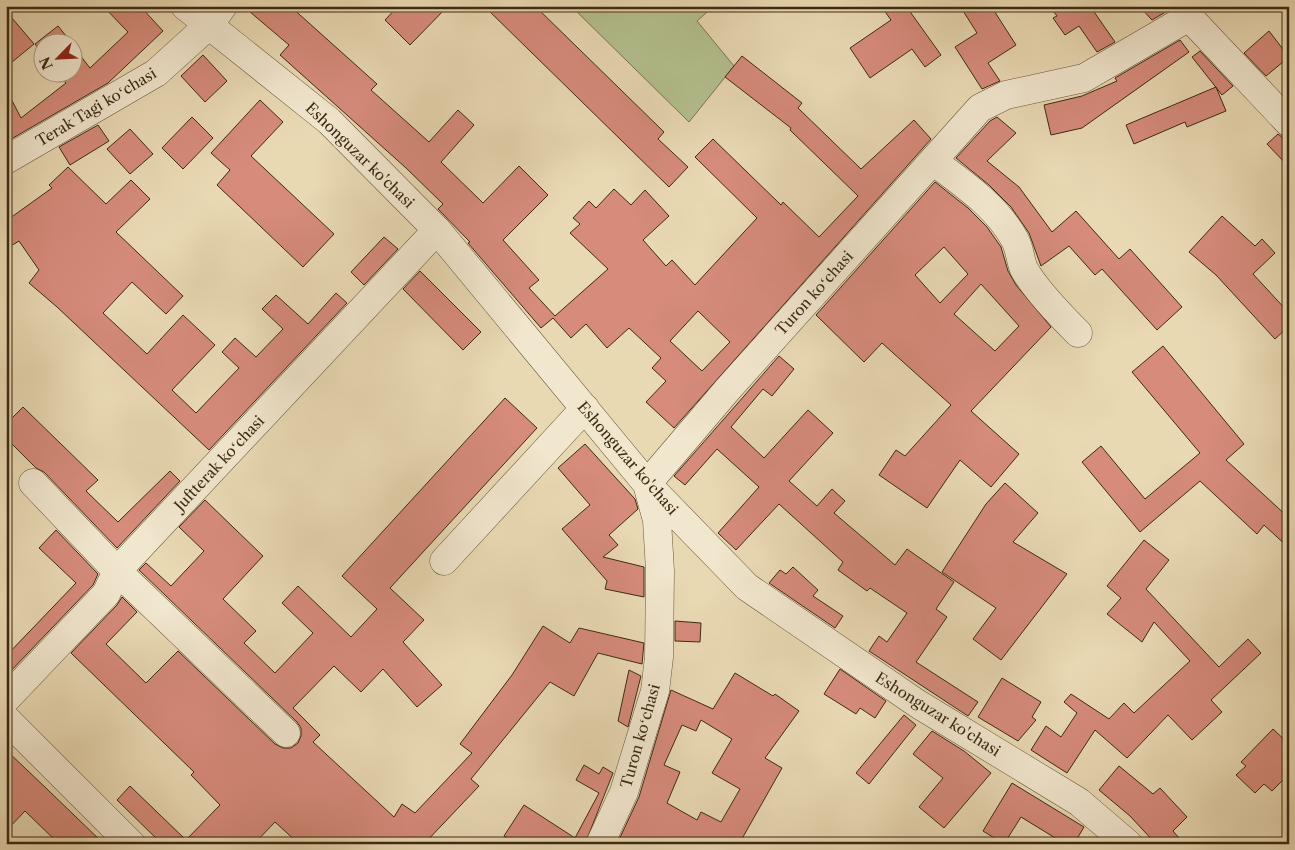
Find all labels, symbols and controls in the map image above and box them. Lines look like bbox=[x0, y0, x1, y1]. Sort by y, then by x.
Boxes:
north arrow bbox=[32, 32, 82, 82]
text: N bbox=[35, 54, 57, 73]
street label: Terak Tagi koʻchasi bbox=[32, 63, 160, 150]
street label: Eshonguzar ko'chasi bbox=[302, 98, 419, 212]
street label: Turon koʻchasi bbox=[771, 246, 857, 339]
street label: Eshonguzar ko'chasi bbox=[574, 397, 683, 519]
street label: Juftterak koʻchasi bbox=[169, 411, 268, 516]
street label: Eshonguzar ko'chasi bbox=[872, 668, 1004, 760]
street label: Turon koʻchasi bbox=[616, 681, 664, 790]

